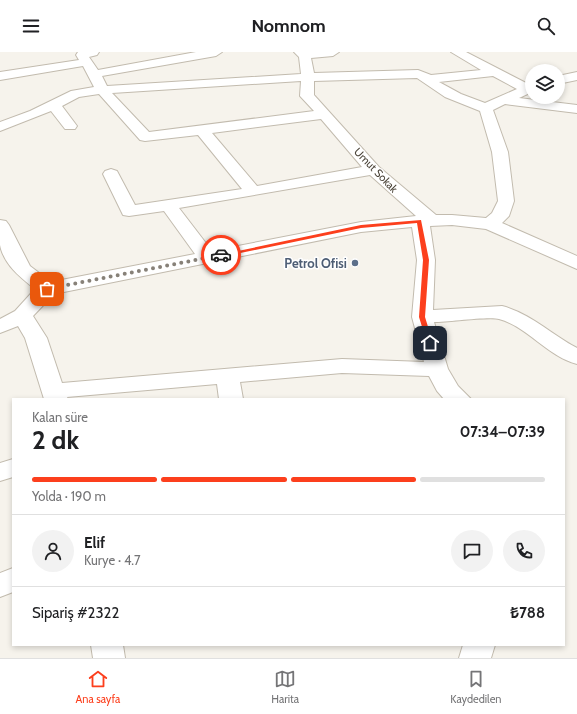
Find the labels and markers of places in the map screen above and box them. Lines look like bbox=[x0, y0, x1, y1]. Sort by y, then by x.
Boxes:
place label: Petrol Ofisi bbox=[284, 255, 347, 271]
marker: Petrol Ofisi bbox=[350, 258, 360, 268]
pin bbox=[30, 272, 64, 306]
pin bbox=[413, 326, 447, 360]

